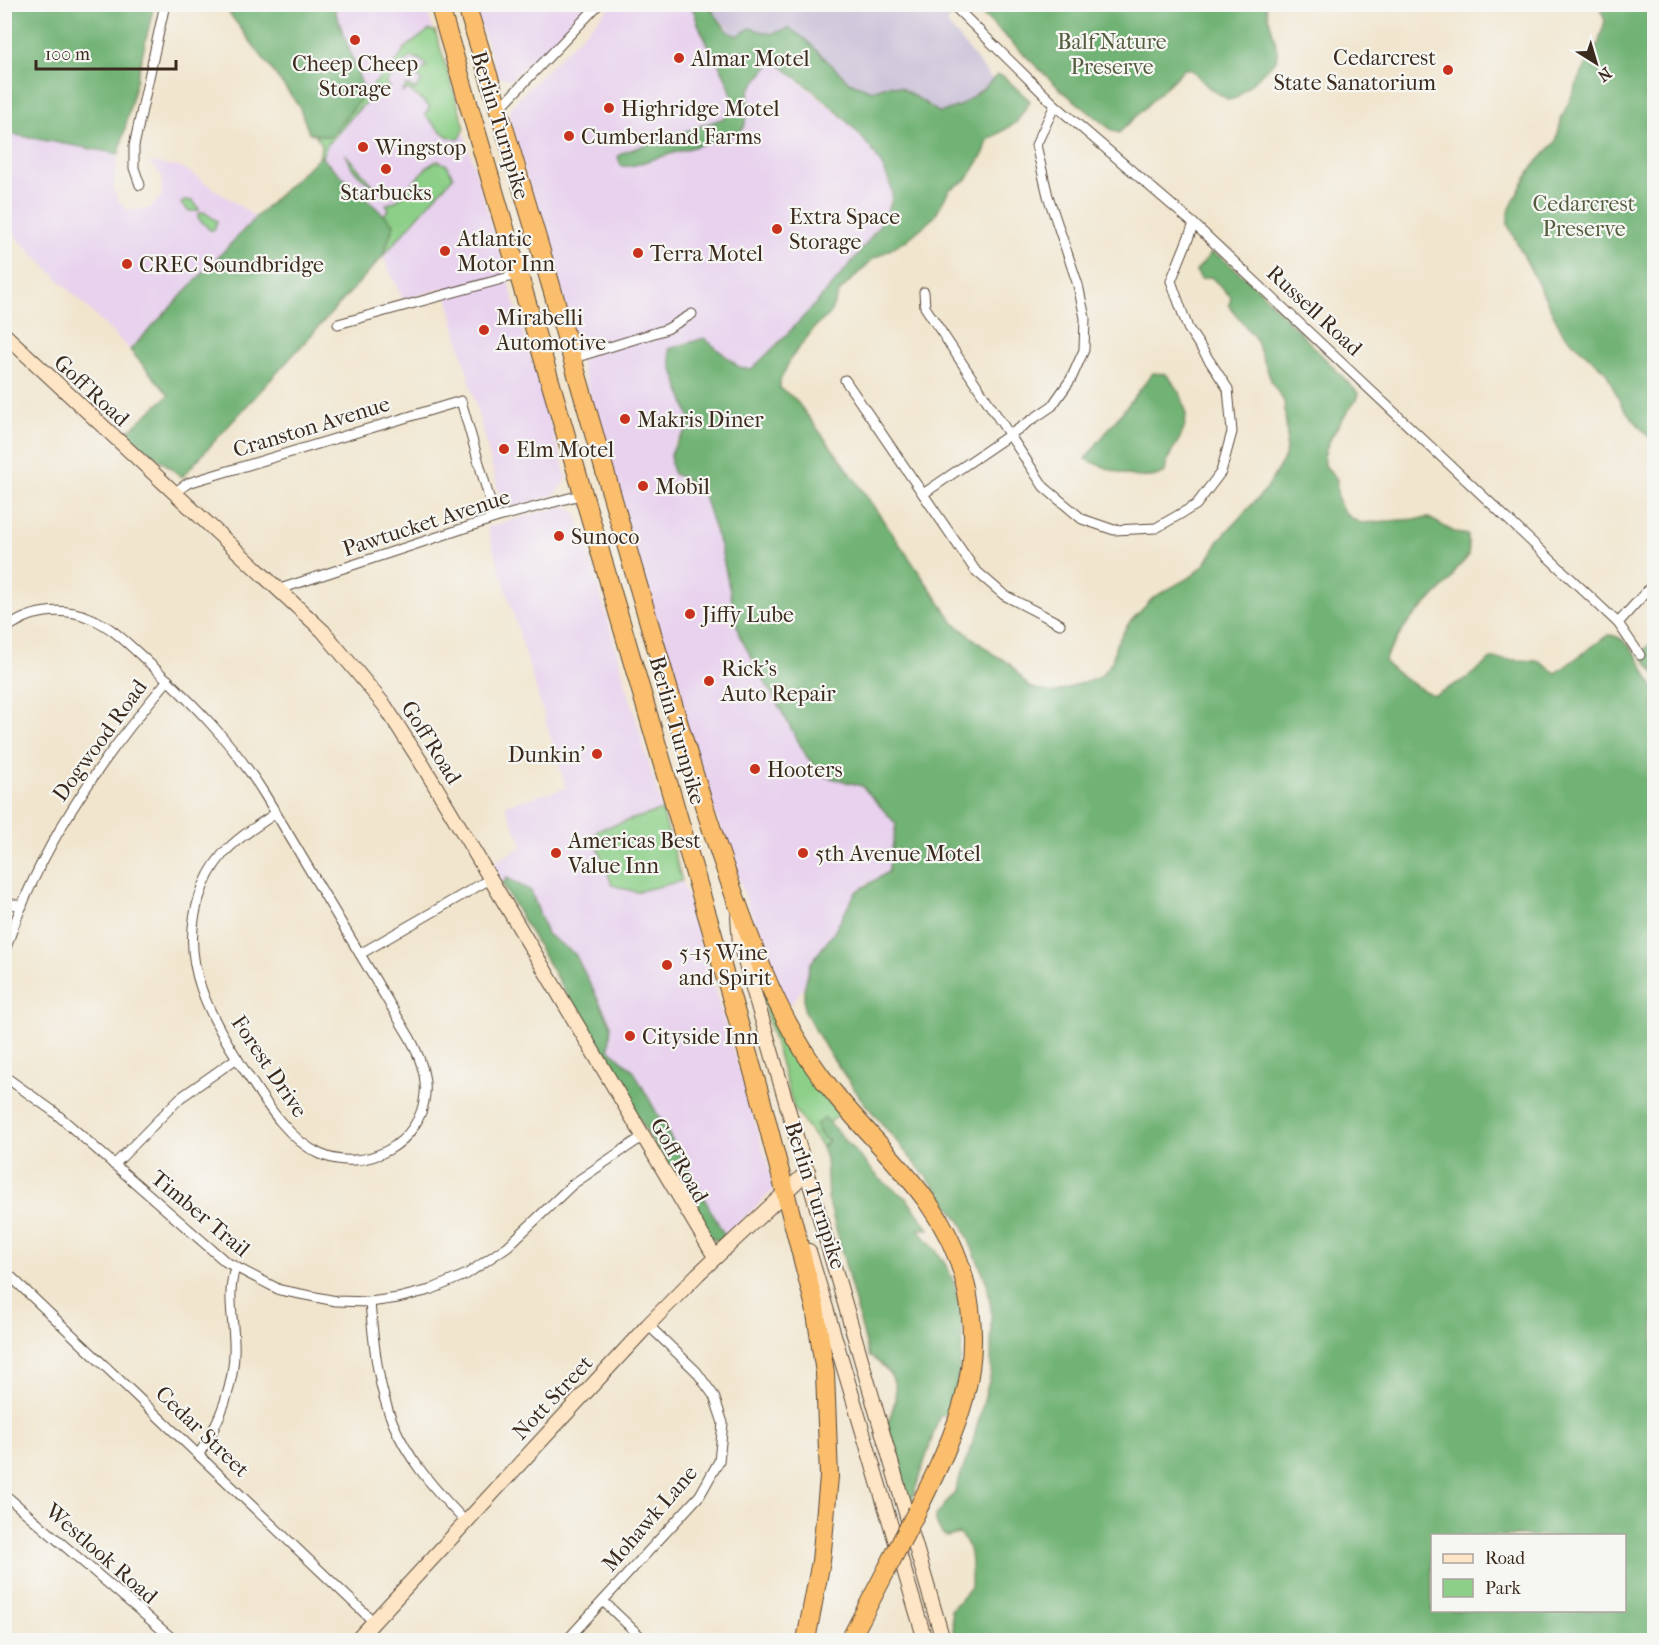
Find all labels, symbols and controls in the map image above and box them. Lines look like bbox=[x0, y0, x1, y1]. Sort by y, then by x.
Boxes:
park label: Balf Nature Preserve bbox=[1057, 29, 1167, 80]
scale bar bbox=[36, 33, 176, 71]
marker: Cheep Cheep Storage bbox=[348, 33, 362, 47]
north arrow bbox=[1566, 33, 1626, 93]
text: 100 m bbox=[45, 44, 90, 65]
place label: Cedarcrest State Sanatorium bbox=[1273, 45, 1437, 96]
place label: Almar Motel bbox=[690, 46, 810, 72]
street label: Berlin Turnpike bbox=[465, 48, 535, 203]
place label: Cheep Cheep Storage bbox=[292, 51, 418, 102]
marker: Almar Motel bbox=[672, 51, 686, 65]
marker: Cedarcrest State Sanatorium bbox=[1441, 63, 1455, 77]
text: N bbox=[1593, 63, 1615, 86]
place label: Highridge Motel bbox=[621, 96, 780, 122]
marker: Highridge Motel bbox=[602, 101, 616, 115]
place label: Cumberland Farms bbox=[581, 124, 761, 150]
marker: Cumberland Farms bbox=[562, 129, 576, 143]
place label: Wingstop bbox=[374, 135, 467, 161]
marker: Wingstop bbox=[356, 140, 370, 154]
marker: Starbucks bbox=[379, 162, 393, 176]
place label: Starbucks bbox=[340, 180, 432, 206]
park label: Cedarcrest Preserve bbox=[1533, 191, 1636, 242]
place label: Extra Space Storage bbox=[789, 204, 900, 255]
marker: Extra Space Storage bbox=[770, 222, 784, 236]
place label: Atlantic Motor Inn bbox=[456, 226, 555, 277]
place label: Terra Motel bbox=[650, 241, 763, 267]
marker: Atlantic Motor Inn bbox=[438, 244, 452, 258]
marker: Terra Motel bbox=[631, 246, 645, 260]
place label: CREC Soundbridge bbox=[139, 252, 324, 278]
marker: CREC Soundbridge bbox=[120, 257, 134, 271]
street label: Russell Road bbox=[1261, 260, 1368, 362]
place label: Mirabelli Automotive bbox=[495, 305, 606, 356]
marker: Mirabelli Automotive bbox=[477, 323, 491, 337]
street label: Goff Road bbox=[48, 349, 135, 433]
street label: Cranston Avenue bbox=[230, 391, 393, 463]
place label: Makris Diner bbox=[637, 407, 764, 433]
marker: Makris Diner bbox=[618, 412, 632, 426]
place label: Elm Motel bbox=[516, 437, 614, 463]
marker: Elm Motel bbox=[497, 442, 511, 456]
place label: Mobil bbox=[655, 474, 710, 500]
marker: Mobil bbox=[636, 479, 650, 493]
street label: Pawtucket Avenue bbox=[339, 484, 513, 562]
place label: Sunoco bbox=[571, 524, 639, 550]
marker: Sunoco bbox=[552, 529, 566, 543]
place label: Jiffy Lube bbox=[700, 602, 794, 628]
marker: Jiffy Lube bbox=[683, 607, 697, 621]
street label: Berlin Turnpike bbox=[643, 653, 711, 808]
place label: Rick's Auto Repair bbox=[720, 656, 836, 707]
street label: Dogwood Road bbox=[47, 674, 153, 807]
marker: Rick's Auto Repair bbox=[702, 674, 716, 688]
street label: Goff Road bbox=[395, 696, 467, 790]
place label: Dunkin' bbox=[508, 742, 585, 768]
marker: Dunkin' bbox=[590, 747, 604, 761]
place label: Hooters bbox=[767, 757, 843, 783]
marker: Hooters bbox=[748, 762, 762, 776]
place label: Americas Best Value Inn bbox=[567, 828, 701, 879]
place label: 5th Avenue Motel bbox=[815, 841, 981, 867]
marker: Americas Best Value Inn bbox=[549, 846, 563, 860]
marker: 5th Avenue Motel bbox=[796, 846, 810, 860]
place label: 5-15 Wine and Spirit bbox=[679, 940, 772, 991]
marker: 5-15 Wine and Spirit bbox=[660, 958, 674, 972]
street label: Forest Drive bbox=[226, 1011, 313, 1123]
place label: Cityside Inn bbox=[642, 1024, 759, 1050]
marker: Cityside Inn bbox=[623, 1029, 637, 1043]
street label: Goff Road bbox=[645, 1114, 714, 1208]
street label: Berlin Turnpike bbox=[779, 1118, 851, 1272]
street label: Timber Trail bbox=[146, 1165, 255, 1263]
street label: Nott Street bbox=[507, 1350, 598, 1445]
street label: Cedar Street bbox=[150, 1381, 255, 1483]
street label: Mohawk Lane bbox=[597, 1460, 703, 1577]
street label: Westlook Road bbox=[39, 1497, 164, 1610]
legend bbox=[1431, 1534, 1626, 1612]
text: Road bbox=[1485, 1548, 1525, 1569]
text: Park bbox=[1485, 1578, 1522, 1599]

